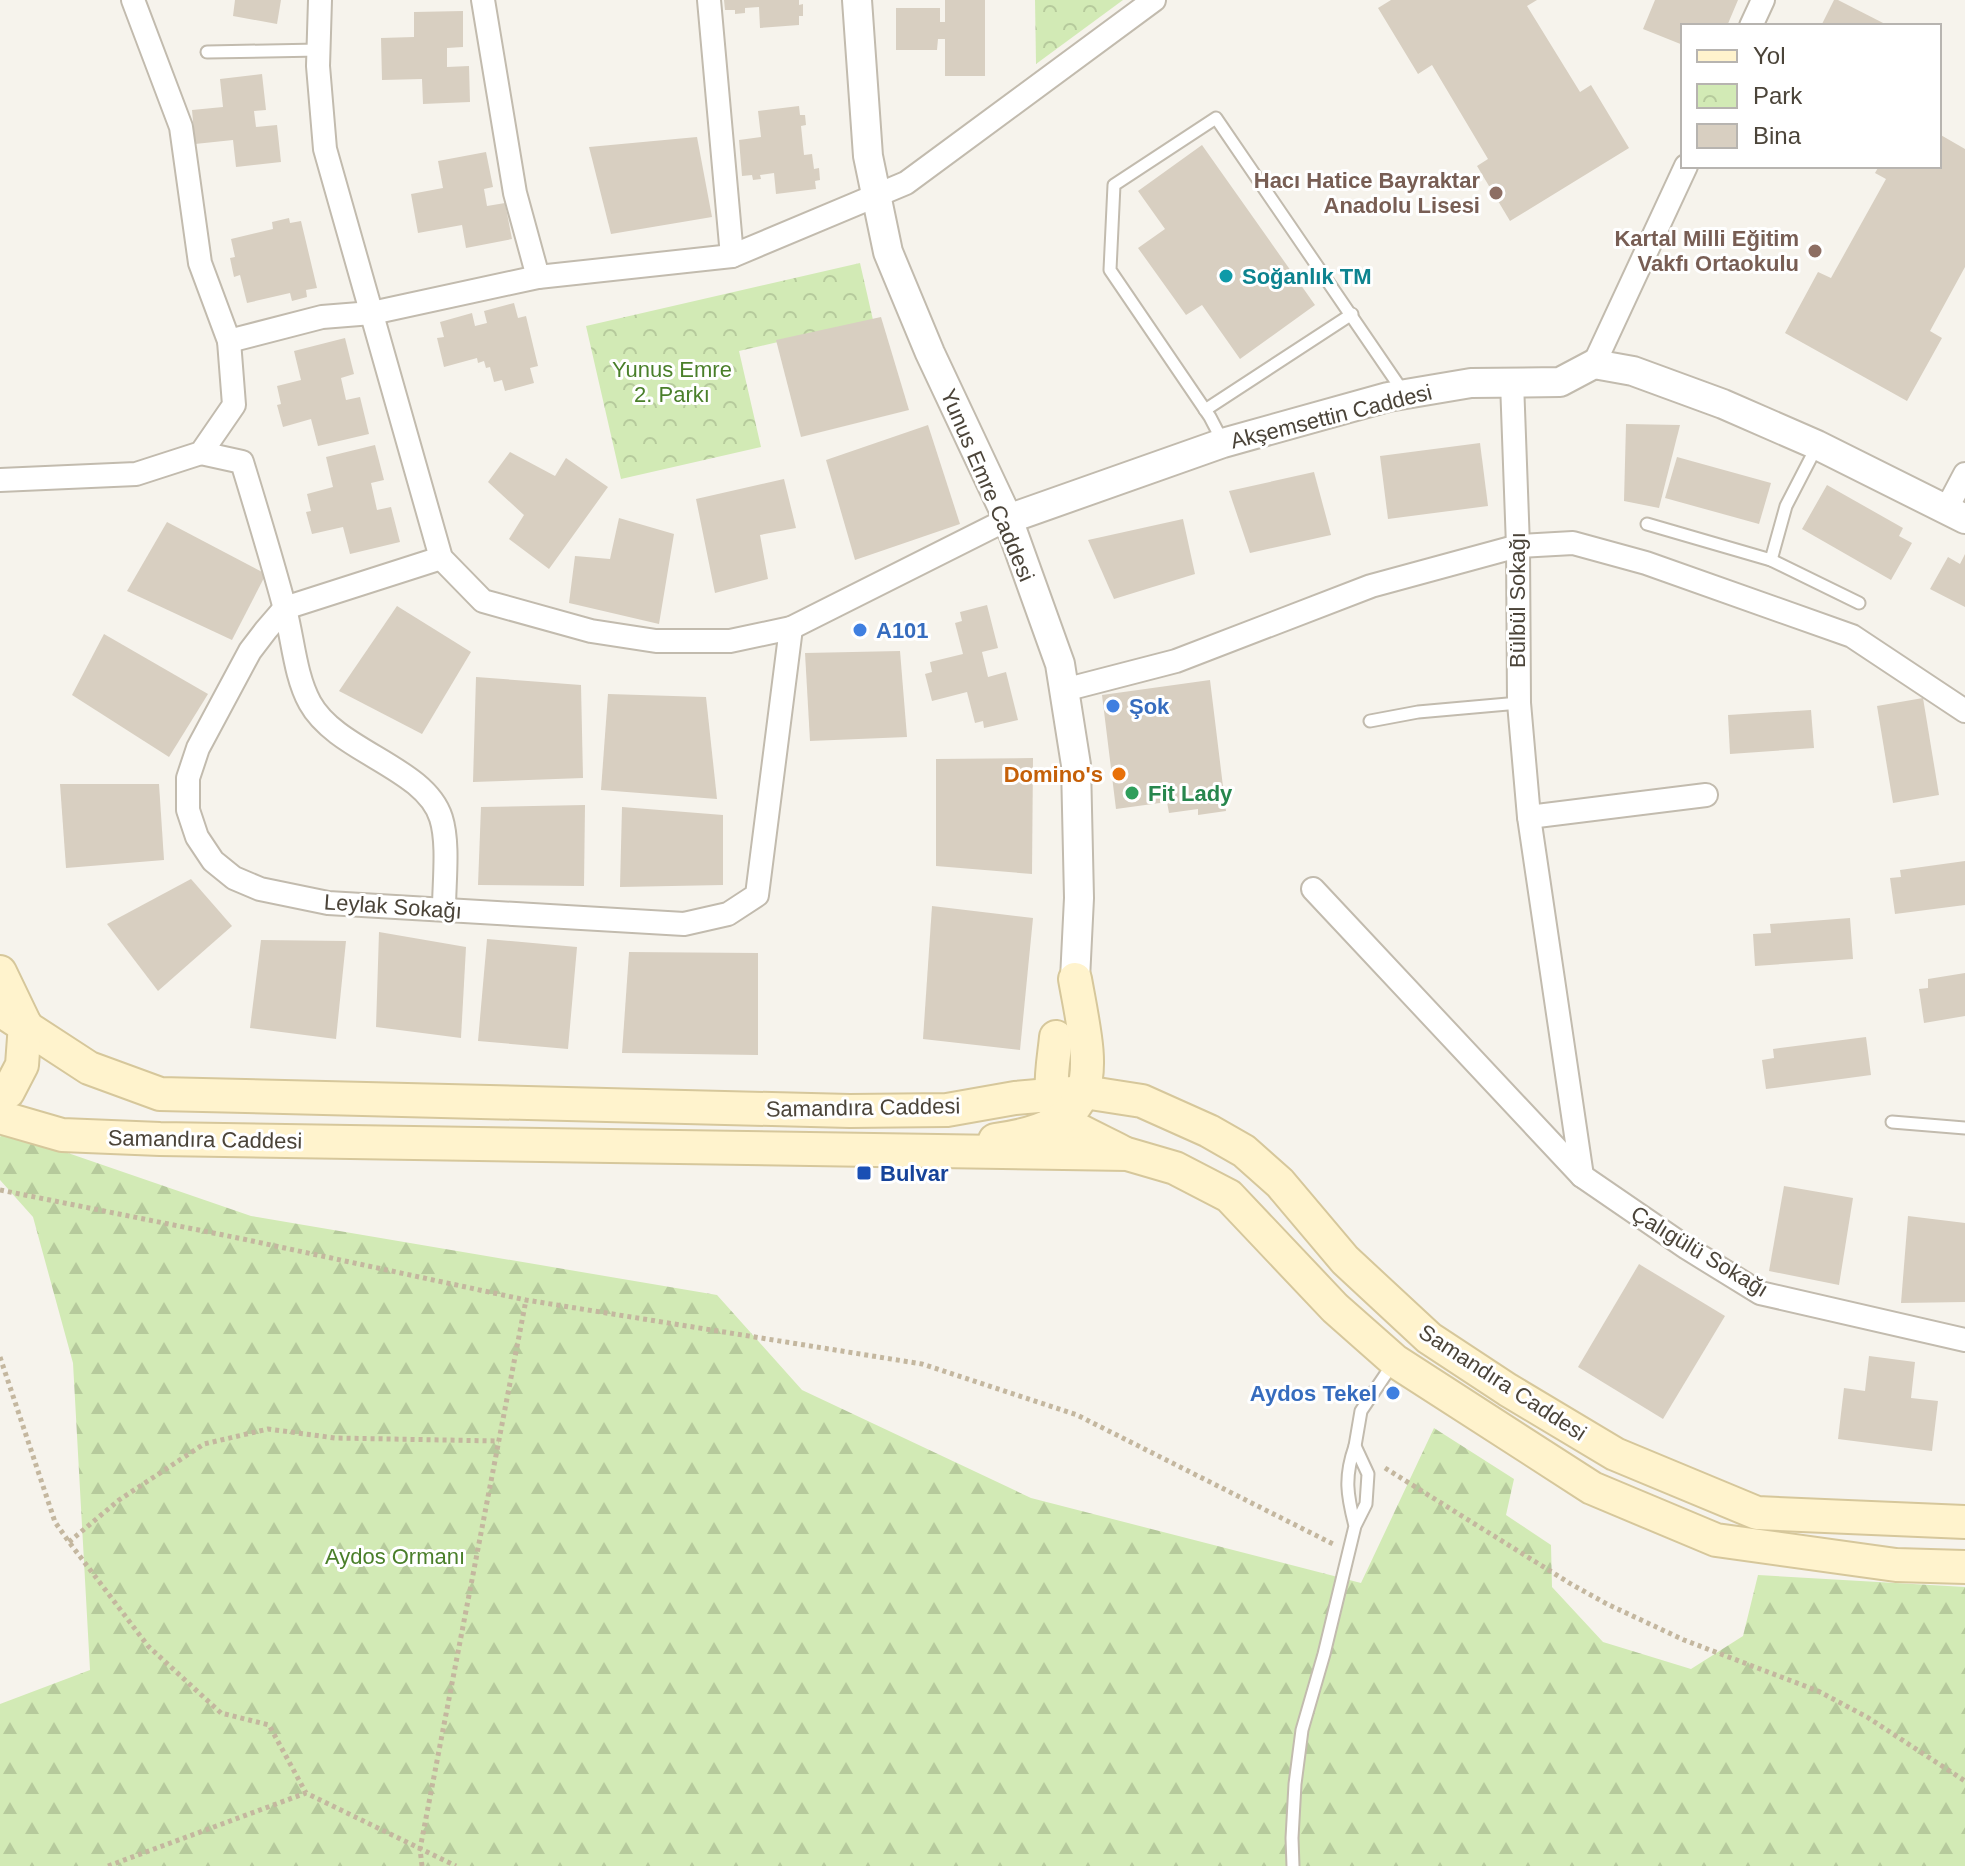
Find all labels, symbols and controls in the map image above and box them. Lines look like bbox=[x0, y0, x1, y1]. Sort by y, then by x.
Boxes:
legend bbox=[1681, 24, 1941, 168]
text: Yol bbox=[1753, 42, 1785, 69]
text: Park bbox=[1753, 82, 1803, 109]
text: Bina bbox=[1753, 122, 1802, 149]
place label: Hacı Hatice Bayraktar Anadolu Lisesi bbox=[1254, 168, 1480, 218]
marker: Hacı Hatice Bayraktar Anadolu Lisesi bbox=[1487, 184, 1505, 202]
place label: Kartal Milli Eğitim Vakfı Ortaokulu bbox=[1614, 226, 1799, 276]
marker: Kartal Milli Eğitim Vakfı Ortaokulu bbox=[1806, 242, 1824, 260]
place label: Soğanlık TM bbox=[1242, 264, 1372, 289]
marker: Soğanlık TM bbox=[1217, 267, 1235, 285]
park label: Yunus Emre 2. Parkı bbox=[612, 357, 732, 407]
street label: Akşemsettin Caddesi bbox=[1228, 379, 1434, 454]
street label: Yunus Emre Caddesi bbox=[936, 385, 1039, 585]
street label: Bülbül Sokağı bbox=[1505, 532, 1530, 668]
place label: A101 bbox=[876, 618, 929, 643]
marker: A101 bbox=[851, 621, 869, 639]
place label: Şok bbox=[1129, 694, 1170, 719]
marker: Şok bbox=[1104, 697, 1122, 715]
place label: Domino's bbox=[1004, 762, 1103, 787]
marker: Domino's bbox=[1110, 765, 1128, 783]
place label: Fit Lady bbox=[1148, 781, 1233, 806]
marker: Fit Lady bbox=[1123, 784, 1141, 802]
street label: Leylak Sokağı bbox=[323, 889, 463, 924]
street label: Samandıra Caddesi bbox=[766, 1093, 960, 1122]
street label: Samandıra Caddesi bbox=[108, 1125, 302, 1154]
place label: Bulvar bbox=[880, 1161, 949, 1186]
marker: Bulvar bbox=[855, 1164, 873, 1182]
street label: Çalıgülü Sokağı bbox=[1627, 1201, 1773, 1302]
street label: Samandıra Caddesi bbox=[1414, 1319, 1591, 1446]
place label: Aydos Tekel bbox=[1250, 1381, 1377, 1406]
marker: Aydos Tekel bbox=[1384, 1384, 1402, 1402]
park label: Aydos Ormanı bbox=[325, 1544, 465, 1569]

